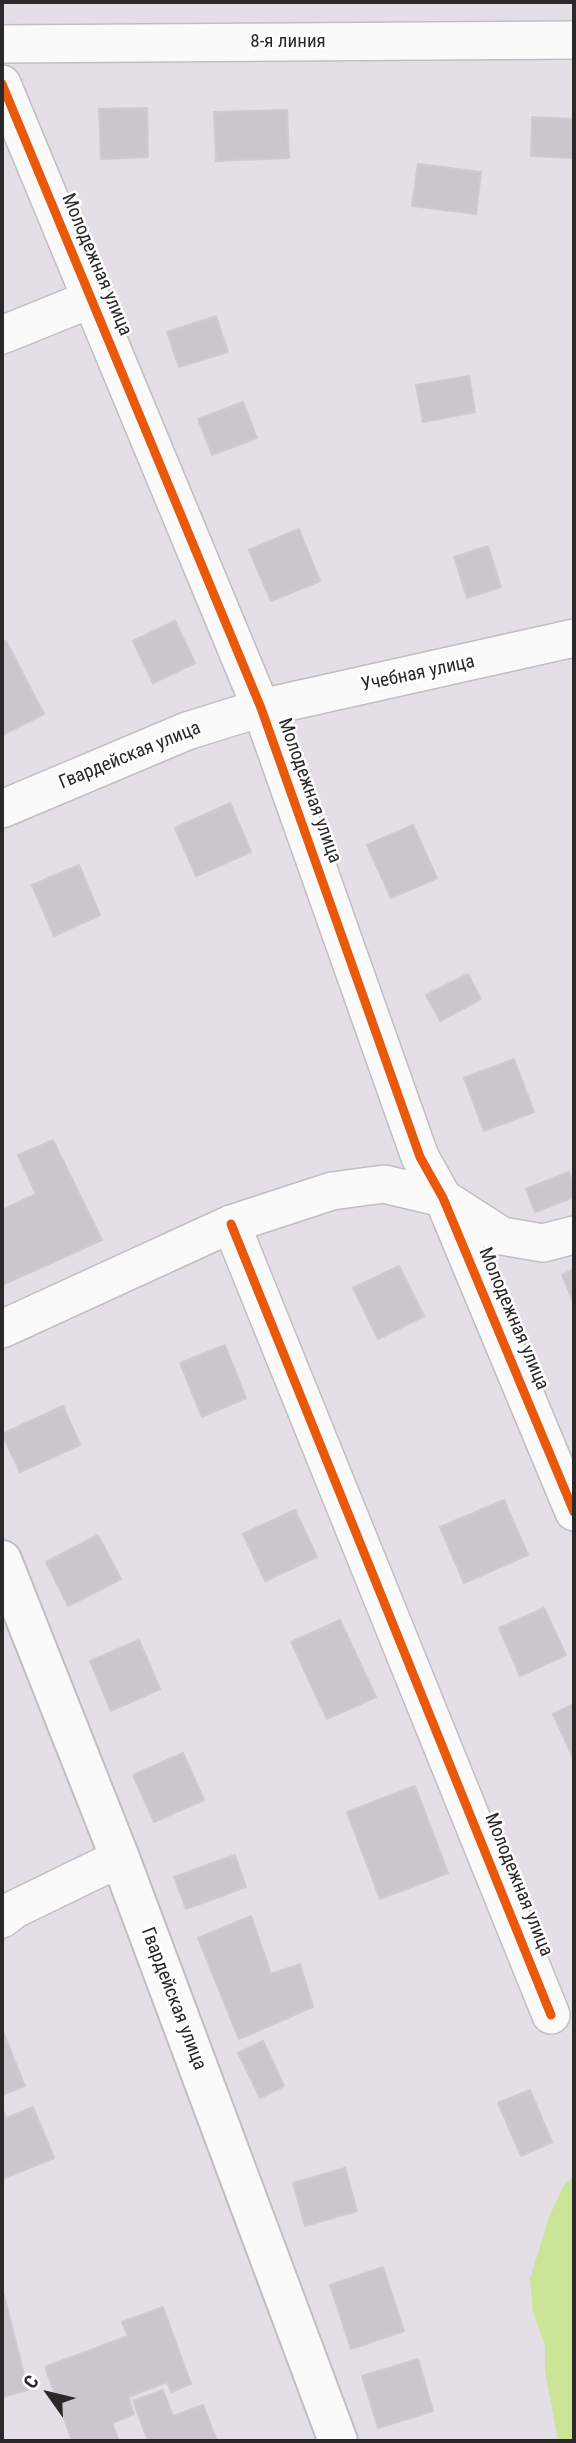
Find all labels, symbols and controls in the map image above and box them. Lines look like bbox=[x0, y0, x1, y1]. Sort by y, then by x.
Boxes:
street label: 8-я линия bbox=[250, 31, 326, 53]
street label: Молодежная улица bbox=[56, 190, 136, 340]
street label: Учебная улица bbox=[359, 651, 477, 697]
street label: Молодежная улица bbox=[272, 716, 346, 866]
street label: Гвардейская улица bbox=[56, 717, 204, 795]
street label: Молодежная улица bbox=[473, 1244, 553, 1394]
street label: Молодежная улица bbox=[479, 1810, 557, 1960]
street label: Гвардейская улица bbox=[135, 1925, 211, 2073]
north arrow bbox=[14, 2359, 84, 2429]
text: С bbox=[19, 2371, 44, 2393]

